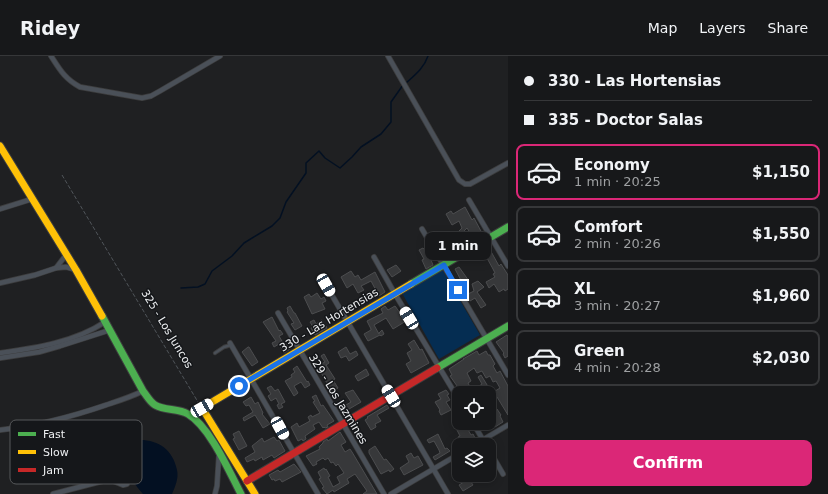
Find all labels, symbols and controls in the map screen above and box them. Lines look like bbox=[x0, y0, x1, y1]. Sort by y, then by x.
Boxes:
text: Ridey bbox=[20, 17, 80, 39]
text: Map bbox=[648, 20, 677, 36]
text: Layers bbox=[699, 20, 746, 36]
text: Share bbox=[768, 20, 808, 36]
text: 330 - Las Hortensias bbox=[548, 72, 721, 90]
text: 335 - Doctor Salas bbox=[548, 111, 703, 129]
icon: car bbox=[526, 154, 562, 190]
text: Economy bbox=[574, 156, 650, 174]
text: $1,150 bbox=[752, 163, 810, 181]
text: 1 min · 20:25 bbox=[574, 174, 661, 189]
icon: car bbox=[526, 216, 562, 252]
text: Comfort bbox=[574, 218, 642, 236]
text: $1,550 bbox=[752, 225, 810, 243]
callout: 1 min bbox=[425, 232, 491, 260]
text: 2 min · 20:26 bbox=[574, 236, 661, 251]
text: 1 min bbox=[438, 238, 478, 253]
car bbox=[315, 272, 337, 298]
icon: car bbox=[526, 278, 562, 314]
text: XL bbox=[574, 280, 595, 298]
route end bbox=[449, 281, 467, 299]
street label: 330 - Las Hortensias bbox=[277, 285, 381, 355]
street label: 325 - Los Juncos bbox=[138, 287, 196, 371]
text: $1,960 bbox=[752, 287, 810, 305]
text: 3 min · 20:27 bbox=[574, 298, 661, 313]
car bbox=[398, 305, 420, 331]
icon: car bbox=[526, 340, 562, 376]
text: Green bbox=[574, 342, 625, 360]
text: $2,030 bbox=[752, 349, 810, 367]
street label: 329 - Los Jazmines bbox=[306, 352, 370, 447]
text: 4 min · 20:28 bbox=[574, 360, 661, 375]
route start bbox=[230, 377, 248, 395]
car bbox=[380, 383, 402, 409]
map controls bbox=[452, 386, 496, 482]
button: locate bbox=[452, 386, 496, 430]
car bbox=[189, 397, 215, 419]
car bbox=[269, 415, 291, 441]
legend bbox=[10, 420, 142, 484]
text: Fast bbox=[43, 428, 66, 441]
button: layers bbox=[452, 438, 496, 482]
button: Confirm bbox=[524, 440, 812, 486]
text: Slow bbox=[43, 446, 69, 459]
text: Jam bbox=[42, 464, 64, 477]

